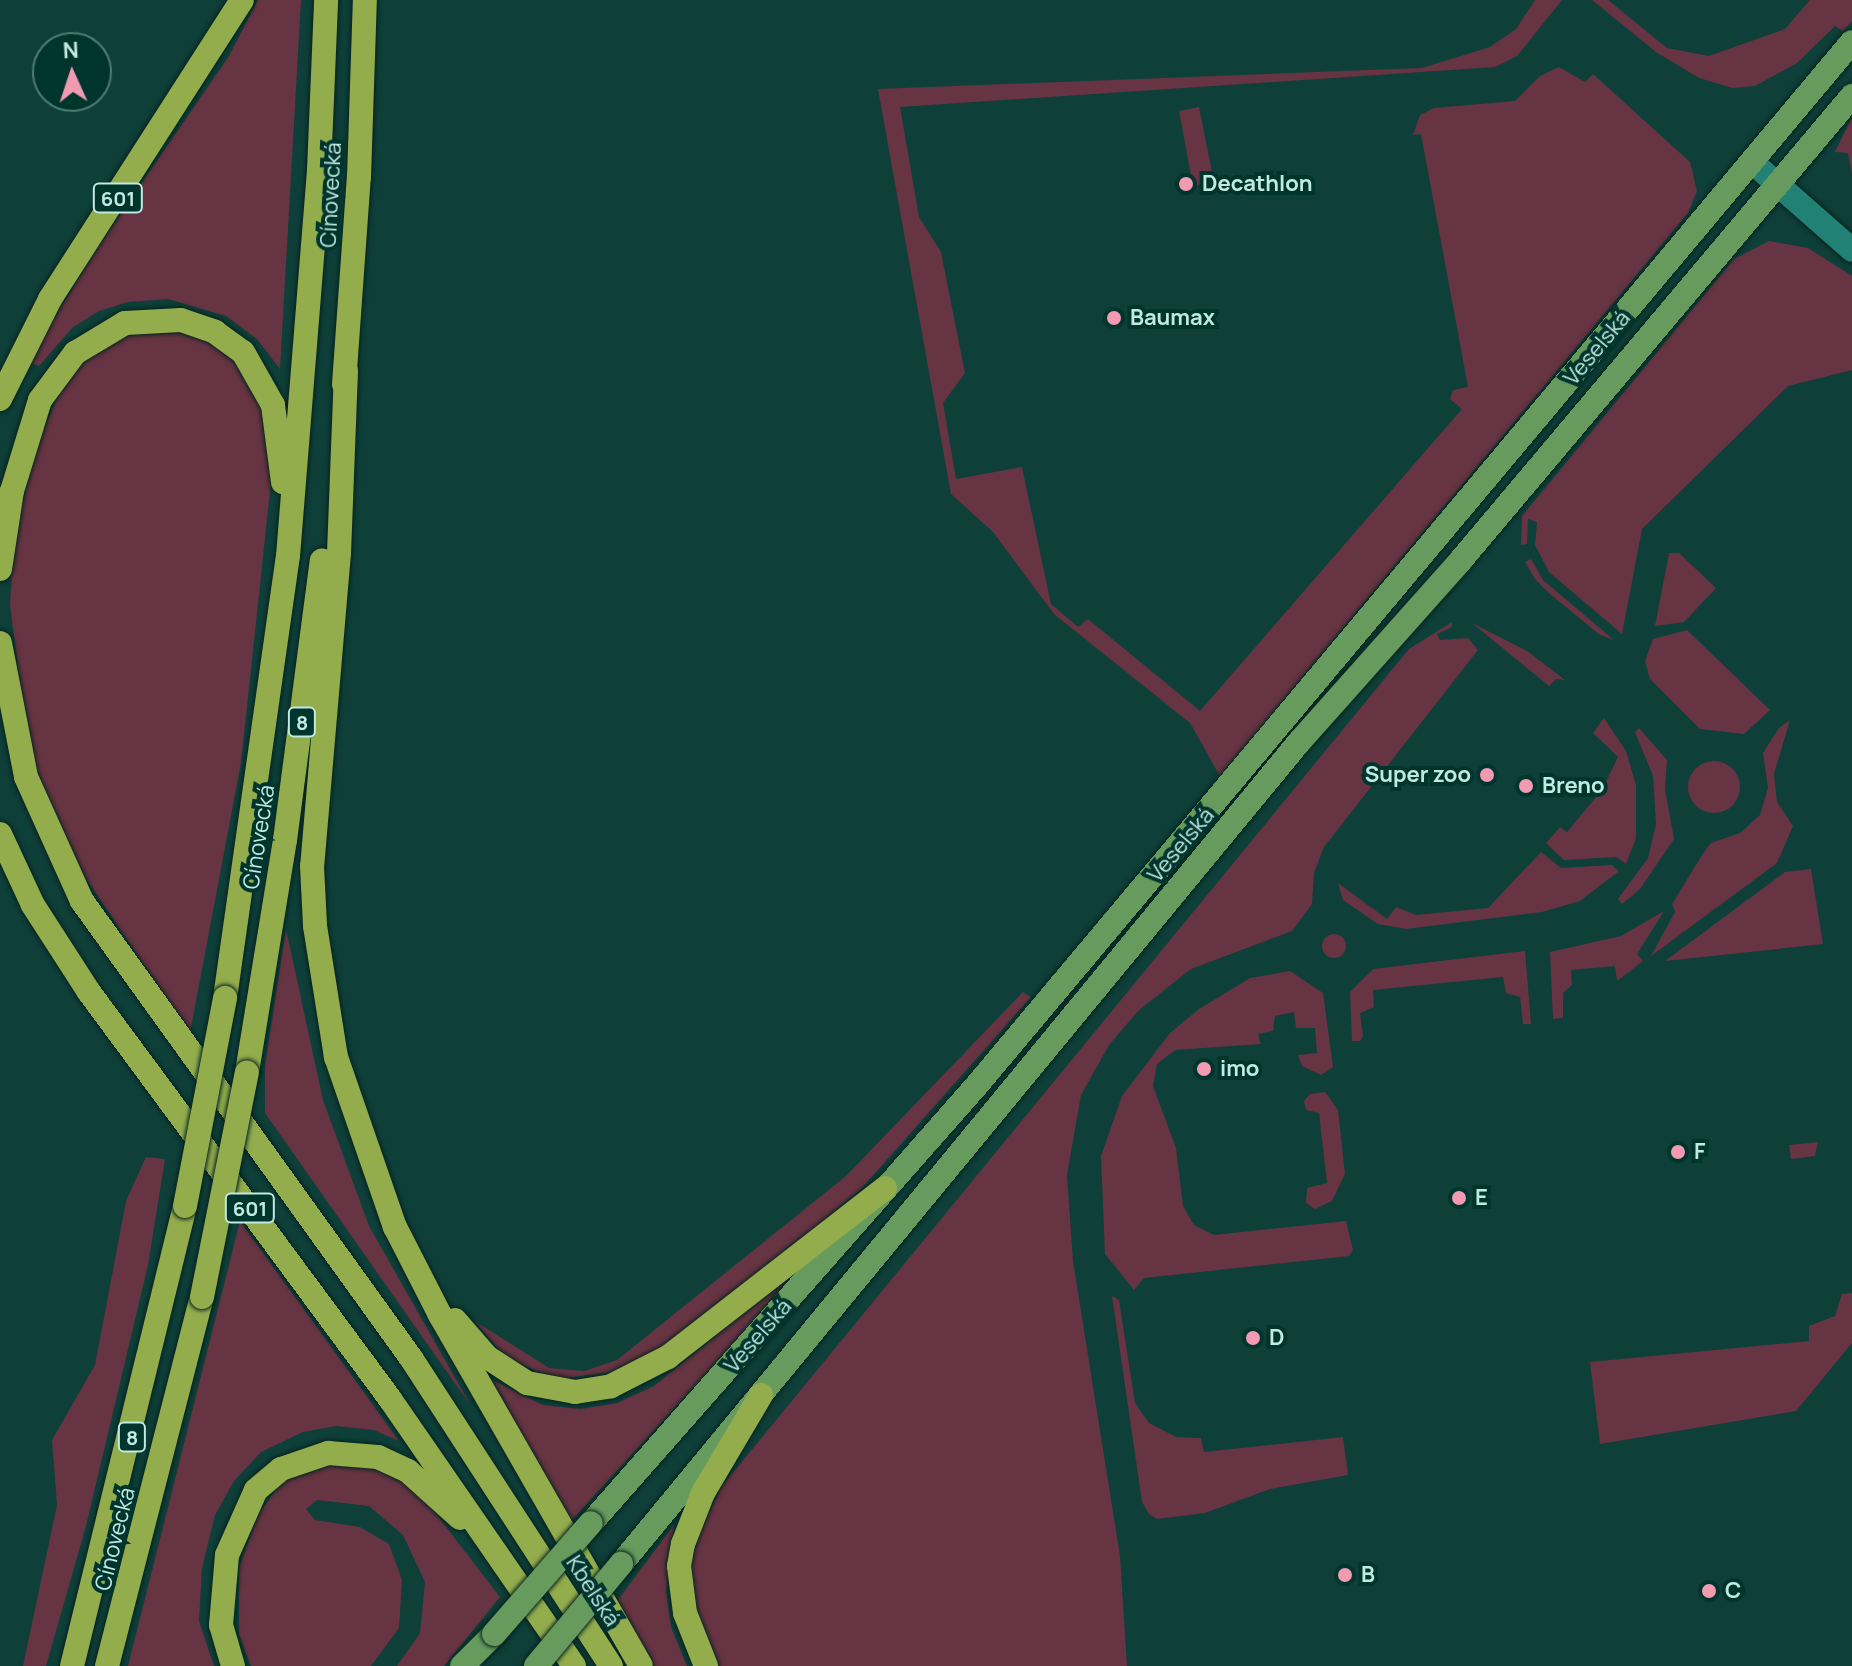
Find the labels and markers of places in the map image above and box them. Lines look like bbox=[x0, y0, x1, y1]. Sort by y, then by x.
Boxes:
place label: Decathlon bbox=[1202, 171, 1313, 197]
marker: Decathlon bbox=[1177, 175, 1195, 193]
place label: Baumax bbox=[1130, 305, 1215, 331]
marker: Baumax bbox=[1105, 309, 1123, 327]
place label: Super zoo bbox=[1365, 762, 1471, 788]
marker: Super zoo bbox=[1478, 766, 1496, 784]
place label: Breno bbox=[1542, 773, 1605, 799]
marker: Breno bbox=[1517, 777, 1535, 795]
place label: imo bbox=[1220, 1056, 1259, 1082]
marker: imo bbox=[1195, 1060, 1213, 1078]
place label: F bbox=[1694, 1139, 1706, 1165]
marker: F bbox=[1669, 1143, 1687, 1161]
place label: E bbox=[1475, 1185, 1488, 1211]
marker: E bbox=[1450, 1189, 1468, 1207]
place label: D bbox=[1269, 1325, 1284, 1351]
marker: D bbox=[1244, 1329, 1262, 1347]
place label: B bbox=[1361, 1562, 1375, 1588]
marker: B bbox=[1336, 1566, 1354, 1584]
place label: C bbox=[1725, 1578, 1741, 1604]
marker: C bbox=[1700, 1582, 1718, 1600]

